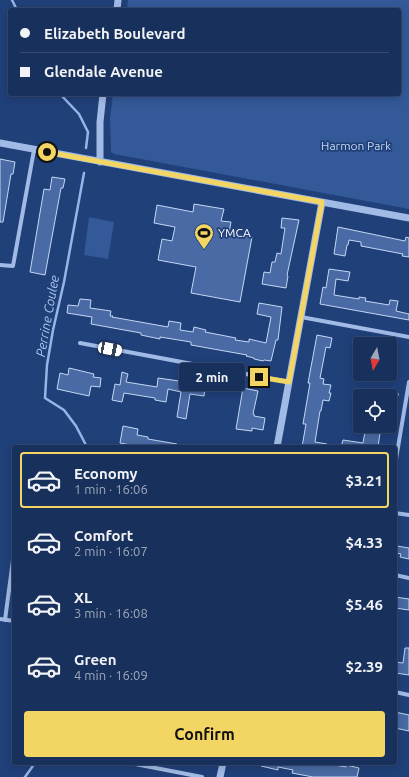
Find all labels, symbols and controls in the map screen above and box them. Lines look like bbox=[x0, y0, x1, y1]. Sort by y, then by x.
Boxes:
text: Elizabeth Boulevard bbox=[44, 25, 185, 42]
text: Glendale Avenue bbox=[44, 63, 163, 80]
park label: Harmon Park bbox=[321, 139, 391, 152]
route start bbox=[38, 143, 56, 161]
sports icon: YMCA bbox=[193, 222, 215, 250]
place label: YMCA bbox=[218, 226, 251, 239]
water label: Perrine Coulee bbox=[33, 274, 61, 358]
north arrow bbox=[353, 337, 397, 381]
map controls bbox=[353, 337, 397, 433]
car bbox=[97, 341, 123, 357]
callout: 2 min bbox=[179, 363, 245, 391]
route end bbox=[250, 368, 268, 386]
text: 2 min bbox=[196, 370, 228, 384]
button: locate bbox=[353, 389, 397, 433]
icon: car bbox=[26, 462, 62, 498]
text: Economy bbox=[74, 465, 138, 482]
text: $3.21 bbox=[345, 472, 383, 489]
text: 1 min · 16:06 bbox=[74, 482, 148, 496]
icon: car bbox=[26, 524, 62, 560]
text: Comfort bbox=[74, 527, 133, 544]
text: $4.33 bbox=[345, 534, 383, 551]
text: 2 min · 16:07 bbox=[74, 544, 148, 558]
icon: car bbox=[26, 586, 62, 622]
text: XL bbox=[74, 589, 92, 606]
text: $5.46 bbox=[345, 596, 383, 613]
text: 3 min · 16:08 bbox=[74, 606, 148, 620]
icon: car bbox=[26, 648, 62, 684]
text: Green bbox=[74, 651, 116, 668]
text: $2.39 bbox=[345, 658, 383, 675]
text: 4 min · 16:09 bbox=[74, 668, 148, 682]
button: Confirm bbox=[24, 711, 385, 757]

